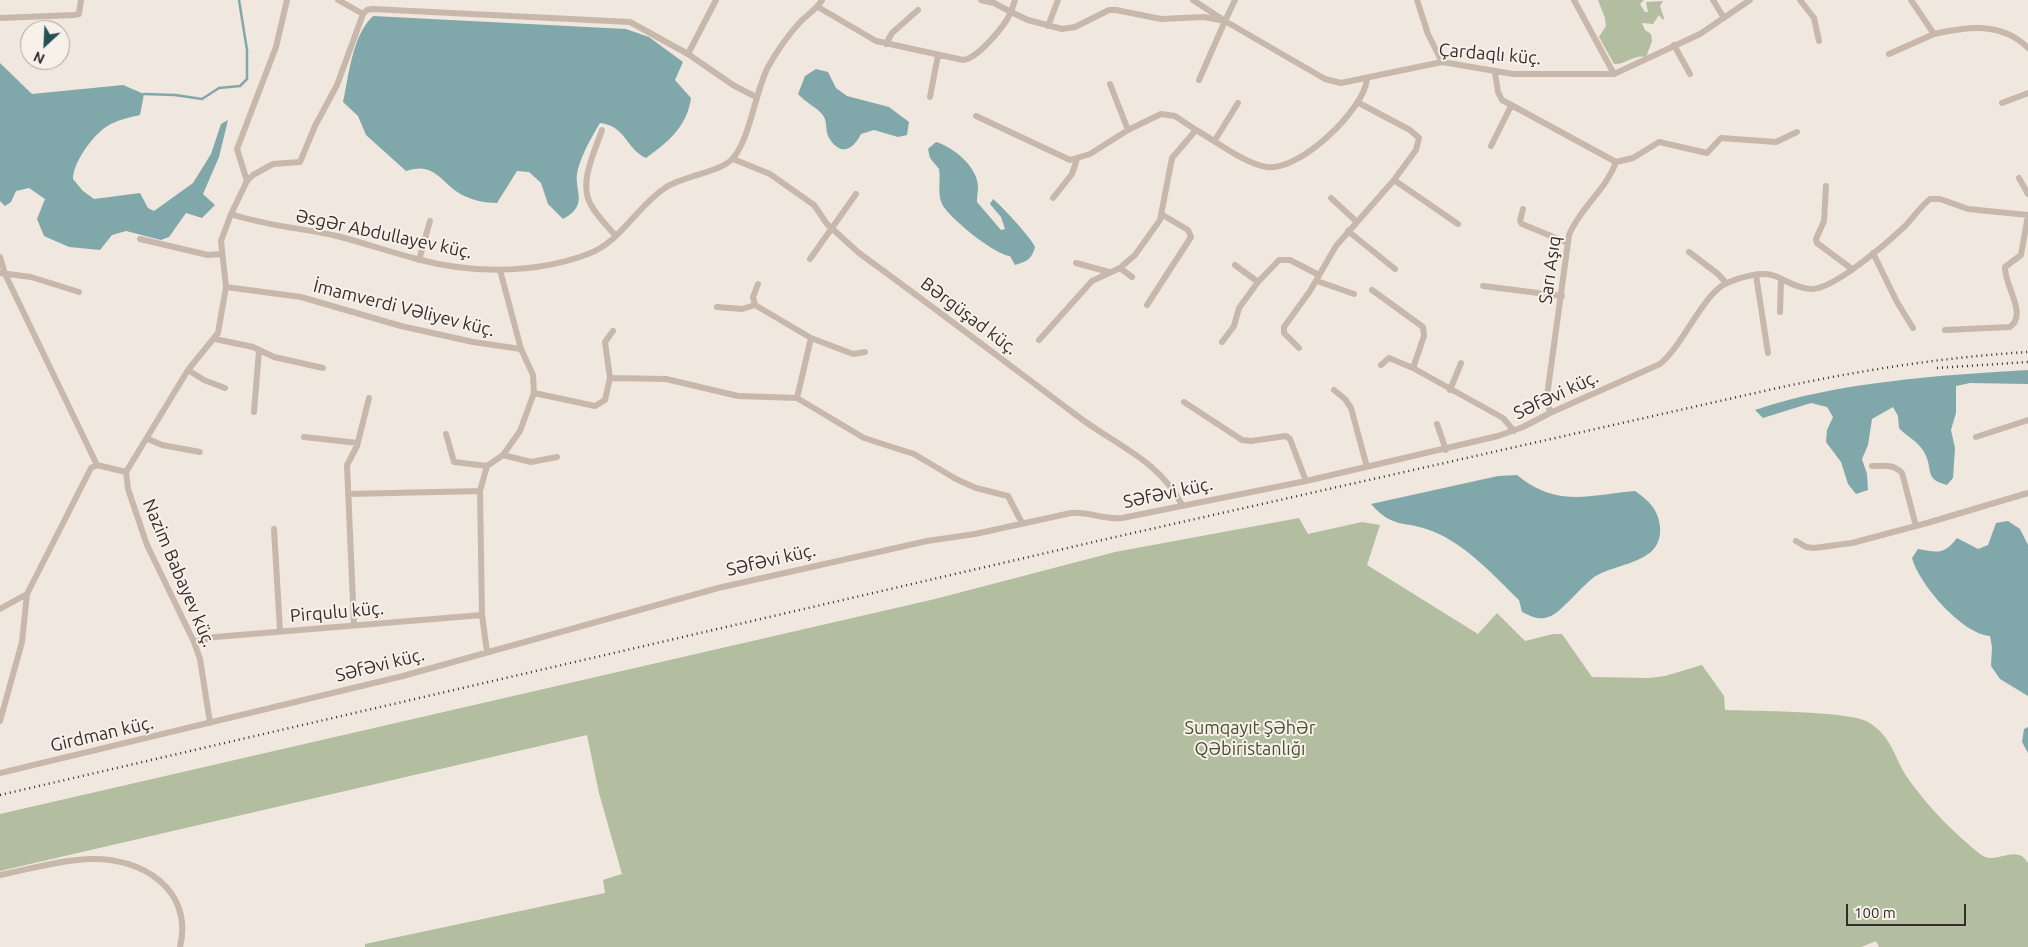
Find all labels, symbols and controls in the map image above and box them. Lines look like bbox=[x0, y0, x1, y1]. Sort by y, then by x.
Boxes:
north arrow bbox=[20, 20, 70, 70]
street label: Çardaqlı küç. bbox=[1438, 39, 1542, 69]
text: N bbox=[31, 48, 47, 67]
street label: Əsgər Abdullayev küç. bbox=[294, 205, 474, 263]
street label: Sarı Aşıq bbox=[1535, 234, 1565, 306]
street label: Bərgüşad küç. bbox=[916, 273, 1022, 359]
street label: İmamverdi Vəliyev küç. bbox=[311, 275, 497, 341]
street label: Səfəvi küç. bbox=[1510, 366, 1602, 424]
street label: Səfəvi küç. bbox=[1121, 473, 1215, 513]
street label: Nazim Babayev küç. bbox=[138, 496, 220, 650]
street label: Səfəvi küç. bbox=[724, 539, 818, 581]
street label: Pirqulu küç. bbox=[289, 597, 385, 627]
street label: Səfəvi küç. bbox=[333, 644, 427, 686]
street label: Girdman küç. bbox=[48, 712, 156, 756]
park label: Sumqayıt Şəhər Qəbiristanlığı bbox=[1185, 717, 1315, 760]
scale bar bbox=[1848, 894, 1968, 926]
text: 100 m bbox=[1854, 904, 1896, 921]

